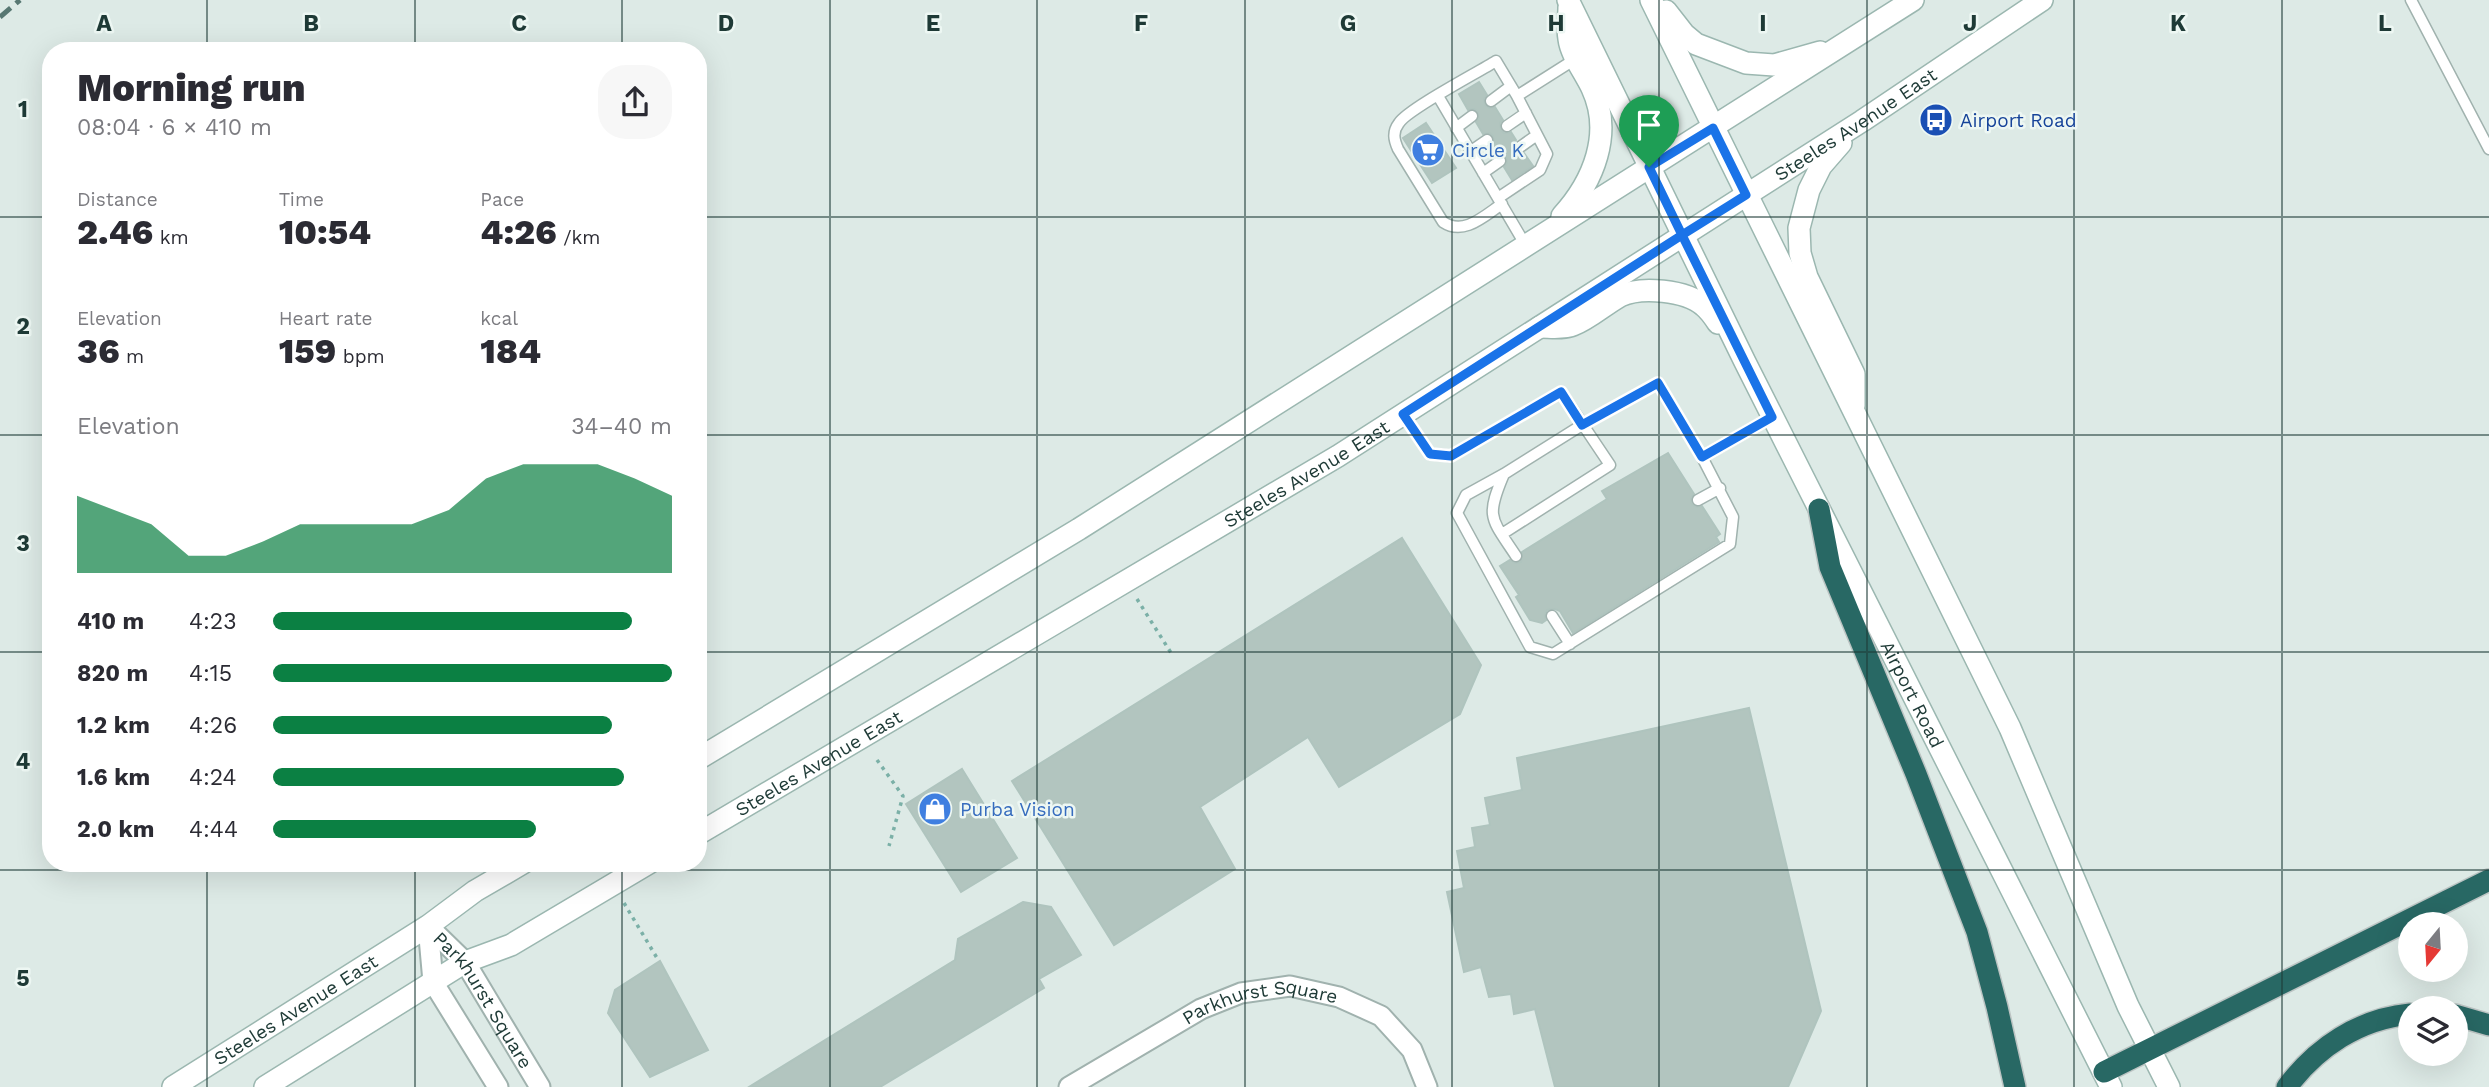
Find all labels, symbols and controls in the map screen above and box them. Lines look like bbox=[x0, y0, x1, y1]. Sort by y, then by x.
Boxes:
text: A bbox=[96, 10, 112, 37]
text: B bbox=[303, 10, 319, 37]
text: C bbox=[511, 10, 527, 37]
text: D bbox=[718, 10, 734, 37]
text: E bbox=[926, 10, 940, 37]
text: F bbox=[1134, 10, 1148, 37]
text: G bbox=[1340, 10, 1356, 37]
text: H bbox=[1547, 10, 1565, 37]
text: I bbox=[1759, 10, 1767, 37]
text: J bbox=[1963, 10, 1977, 37]
text: K bbox=[2170, 10, 2186, 37]
text: L bbox=[2378, 10, 2392, 37]
street label: Steeles Avenue East bbox=[1770, 63, 1941, 186]
button: share bbox=[598, 65, 672, 139]
text: Morning run bbox=[77, 66, 306, 110]
pin bbox=[1619, 95, 1679, 167]
text: 1 bbox=[18, 96, 28, 123]
bus stop icon: Airport Road bbox=[1917, 101, 1955, 139]
icon: arrive bbox=[1630, 106, 1668, 144]
place label: Airport Road bbox=[1960, 109, 2077, 132]
text: 08:04 · 6 × 410 m bbox=[77, 114, 272, 141]
supermarket icon: Circle K bbox=[1409, 131, 1447, 169]
place label: Circle K bbox=[1452, 139, 1524, 162]
text: Distance bbox=[77, 188, 158, 211]
text: Time bbox=[279, 188, 324, 211]
text: Pace bbox=[480, 188, 524, 211]
text: 2.46 bbox=[77, 211, 153, 253]
text: 10:54 bbox=[279, 211, 371, 253]
text: 4:26 bbox=[480, 211, 557, 253]
text: km bbox=[153, 226, 189, 249]
text: /km bbox=[557, 226, 600, 249]
text: Elevation bbox=[77, 307, 162, 330]
text: Heart rate bbox=[279, 307, 373, 330]
text: kcal bbox=[480, 307, 518, 330]
text: 2 bbox=[16, 313, 30, 340]
text: 36 bbox=[77, 330, 120, 372]
text: 159 bbox=[279, 330, 336, 372]
text: 184 bbox=[480, 330, 541, 372]
text: m bbox=[120, 345, 144, 368]
text: bpm bbox=[336, 345, 385, 368]
text: Elevation bbox=[77, 413, 180, 440]
text: 34–40 m bbox=[571, 413, 672, 440]
street label: Steeles Avenue East bbox=[1220, 415, 1394, 533]
text: 3 bbox=[16, 530, 30, 557]
text: 410 m bbox=[77, 608, 144, 635]
text: 4:23 bbox=[189, 608, 237, 635]
street label: Airport Road bbox=[1876, 637, 1949, 752]
text: 820 m bbox=[77, 660, 148, 687]
text: 4:15 bbox=[189, 660, 232, 687]
street label: Steeles Avenue East bbox=[731, 705, 906, 821]
text: 1.2 km bbox=[77, 712, 150, 739]
text: 4:26 bbox=[189, 712, 237, 739]
text: 4 bbox=[16, 748, 31, 775]
text: 1.6 km bbox=[77, 764, 150, 791]
text: 4:24 bbox=[189, 764, 237, 791]
shop icon: Purba Vision bbox=[916, 790, 954, 828]
place label: Purba Vision bbox=[960, 798, 1075, 821]
text: 2.0 km bbox=[77, 816, 155, 843]
text: 4:44 bbox=[189, 816, 238, 843]
north arrow bbox=[2398, 912, 2468, 982]
map controls bbox=[2398, 912, 2468, 1066]
street label: Parkhurst Square bbox=[428, 927, 537, 1073]
street label: Steeles Avenue East bbox=[210, 950, 382, 1070]
text: 5 bbox=[16, 965, 30, 992]
street label: Parkhurst Square bbox=[1178, 974, 1340, 1029]
button: layers bbox=[2398, 996, 2468, 1066]

